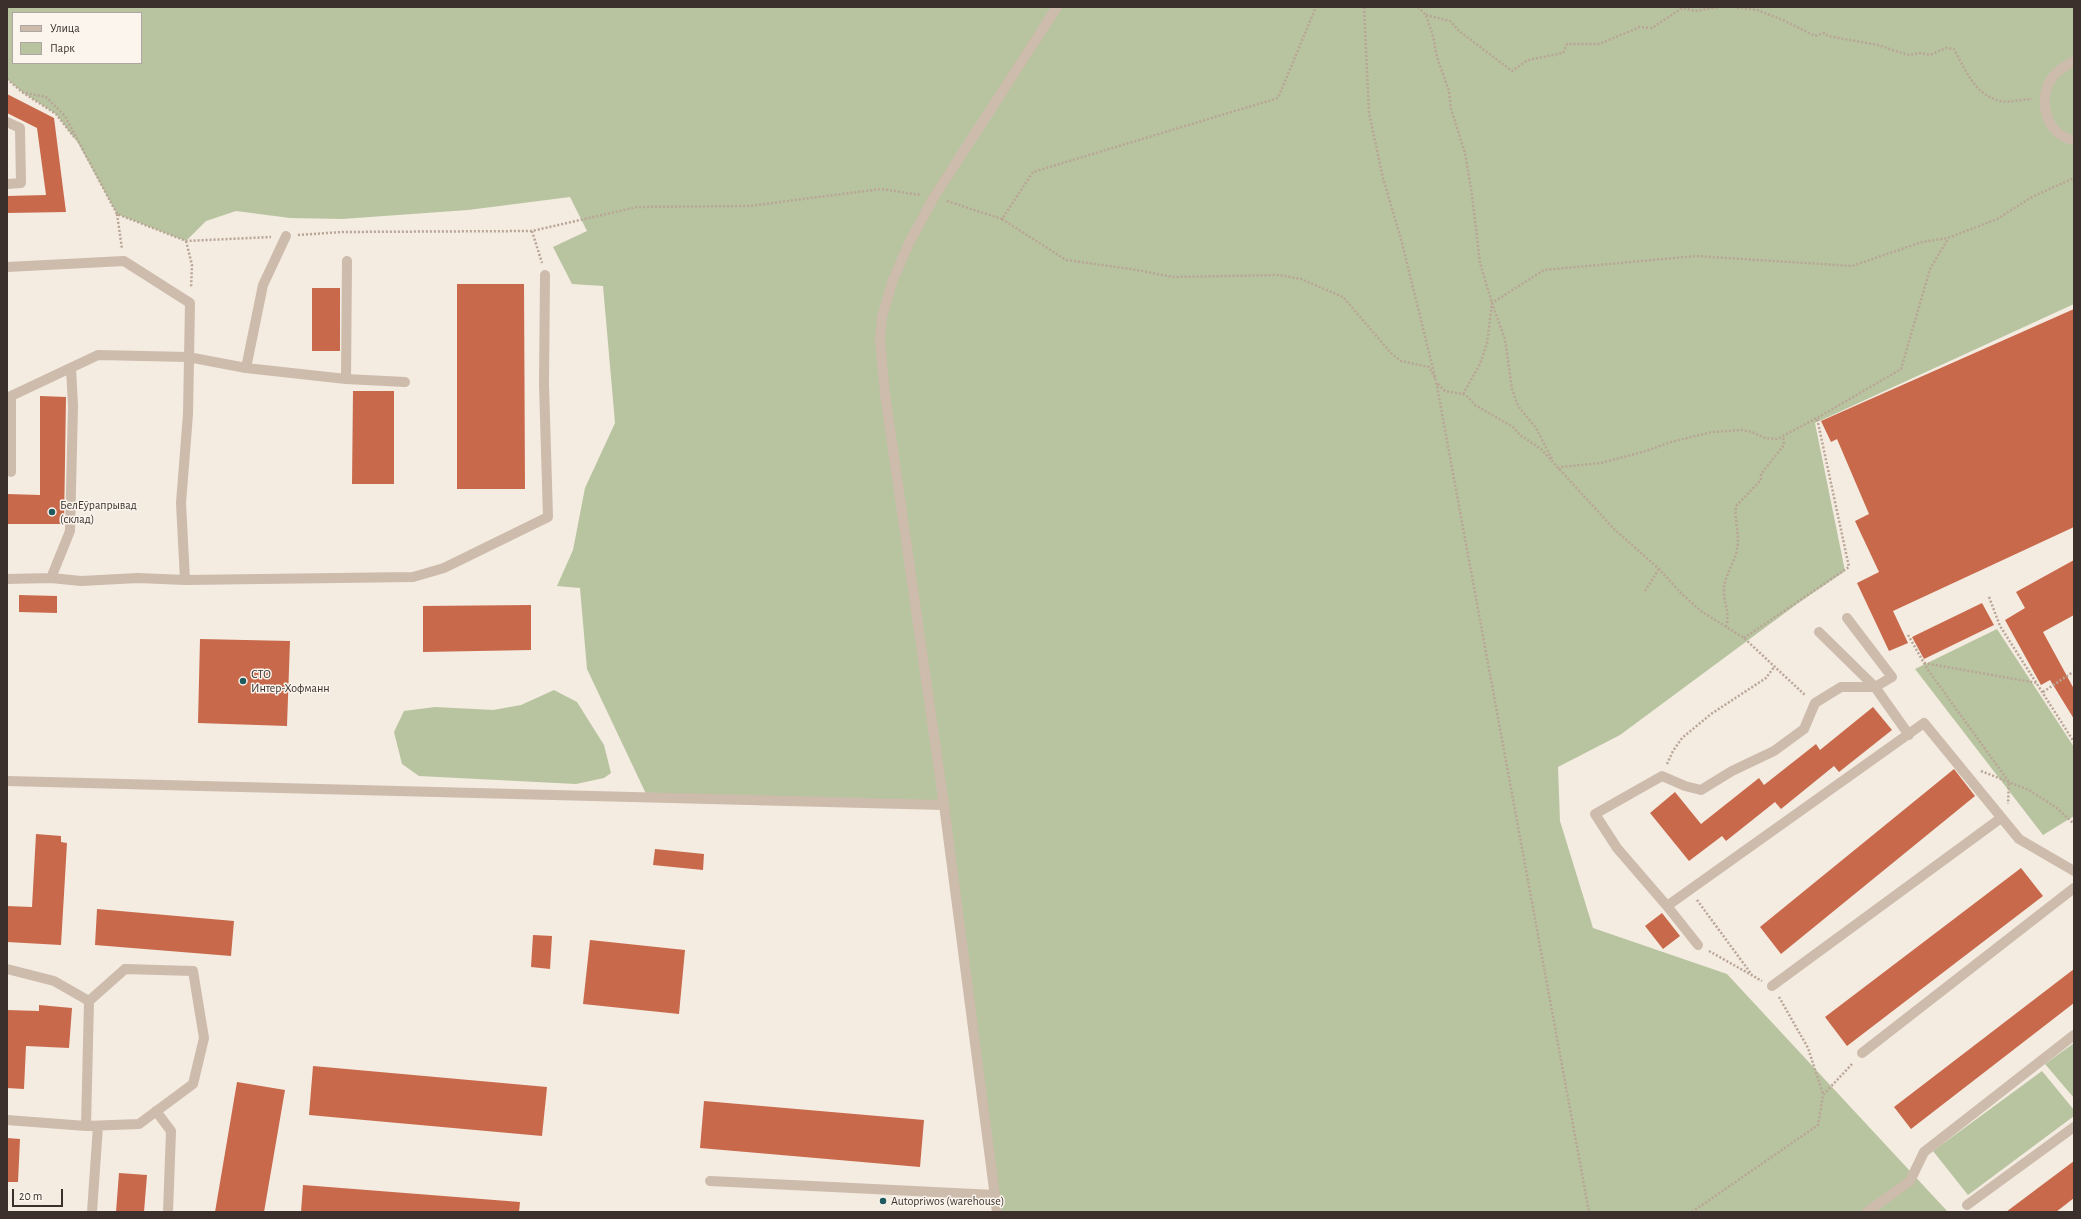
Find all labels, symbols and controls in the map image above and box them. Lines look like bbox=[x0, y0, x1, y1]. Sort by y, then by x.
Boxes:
legend bbox=[12, 12, 142, 64]
text: Улица bbox=[50, 22, 80, 34]
text: Парк bbox=[50, 42, 75, 54]
place label: БелЕўрапрывад (склад) bbox=[60, 498, 137, 526]
marker: БелЕўрапрывад (склад) bbox=[47, 507, 57, 517]
place label: СТО Интер-Хофманн bbox=[251, 667, 330, 695]
marker: СТО Интер-Хофманн bbox=[238, 676, 248, 686]
scale bar bbox=[14, 1181, 65, 1207]
text: 20 m bbox=[19, 1190, 42, 1202]
place label: Autopriwos (warehouse) bbox=[891, 1194, 1004, 1208]
marker: Autopriwos (warehouse) bbox=[878, 1196, 888, 1206]

